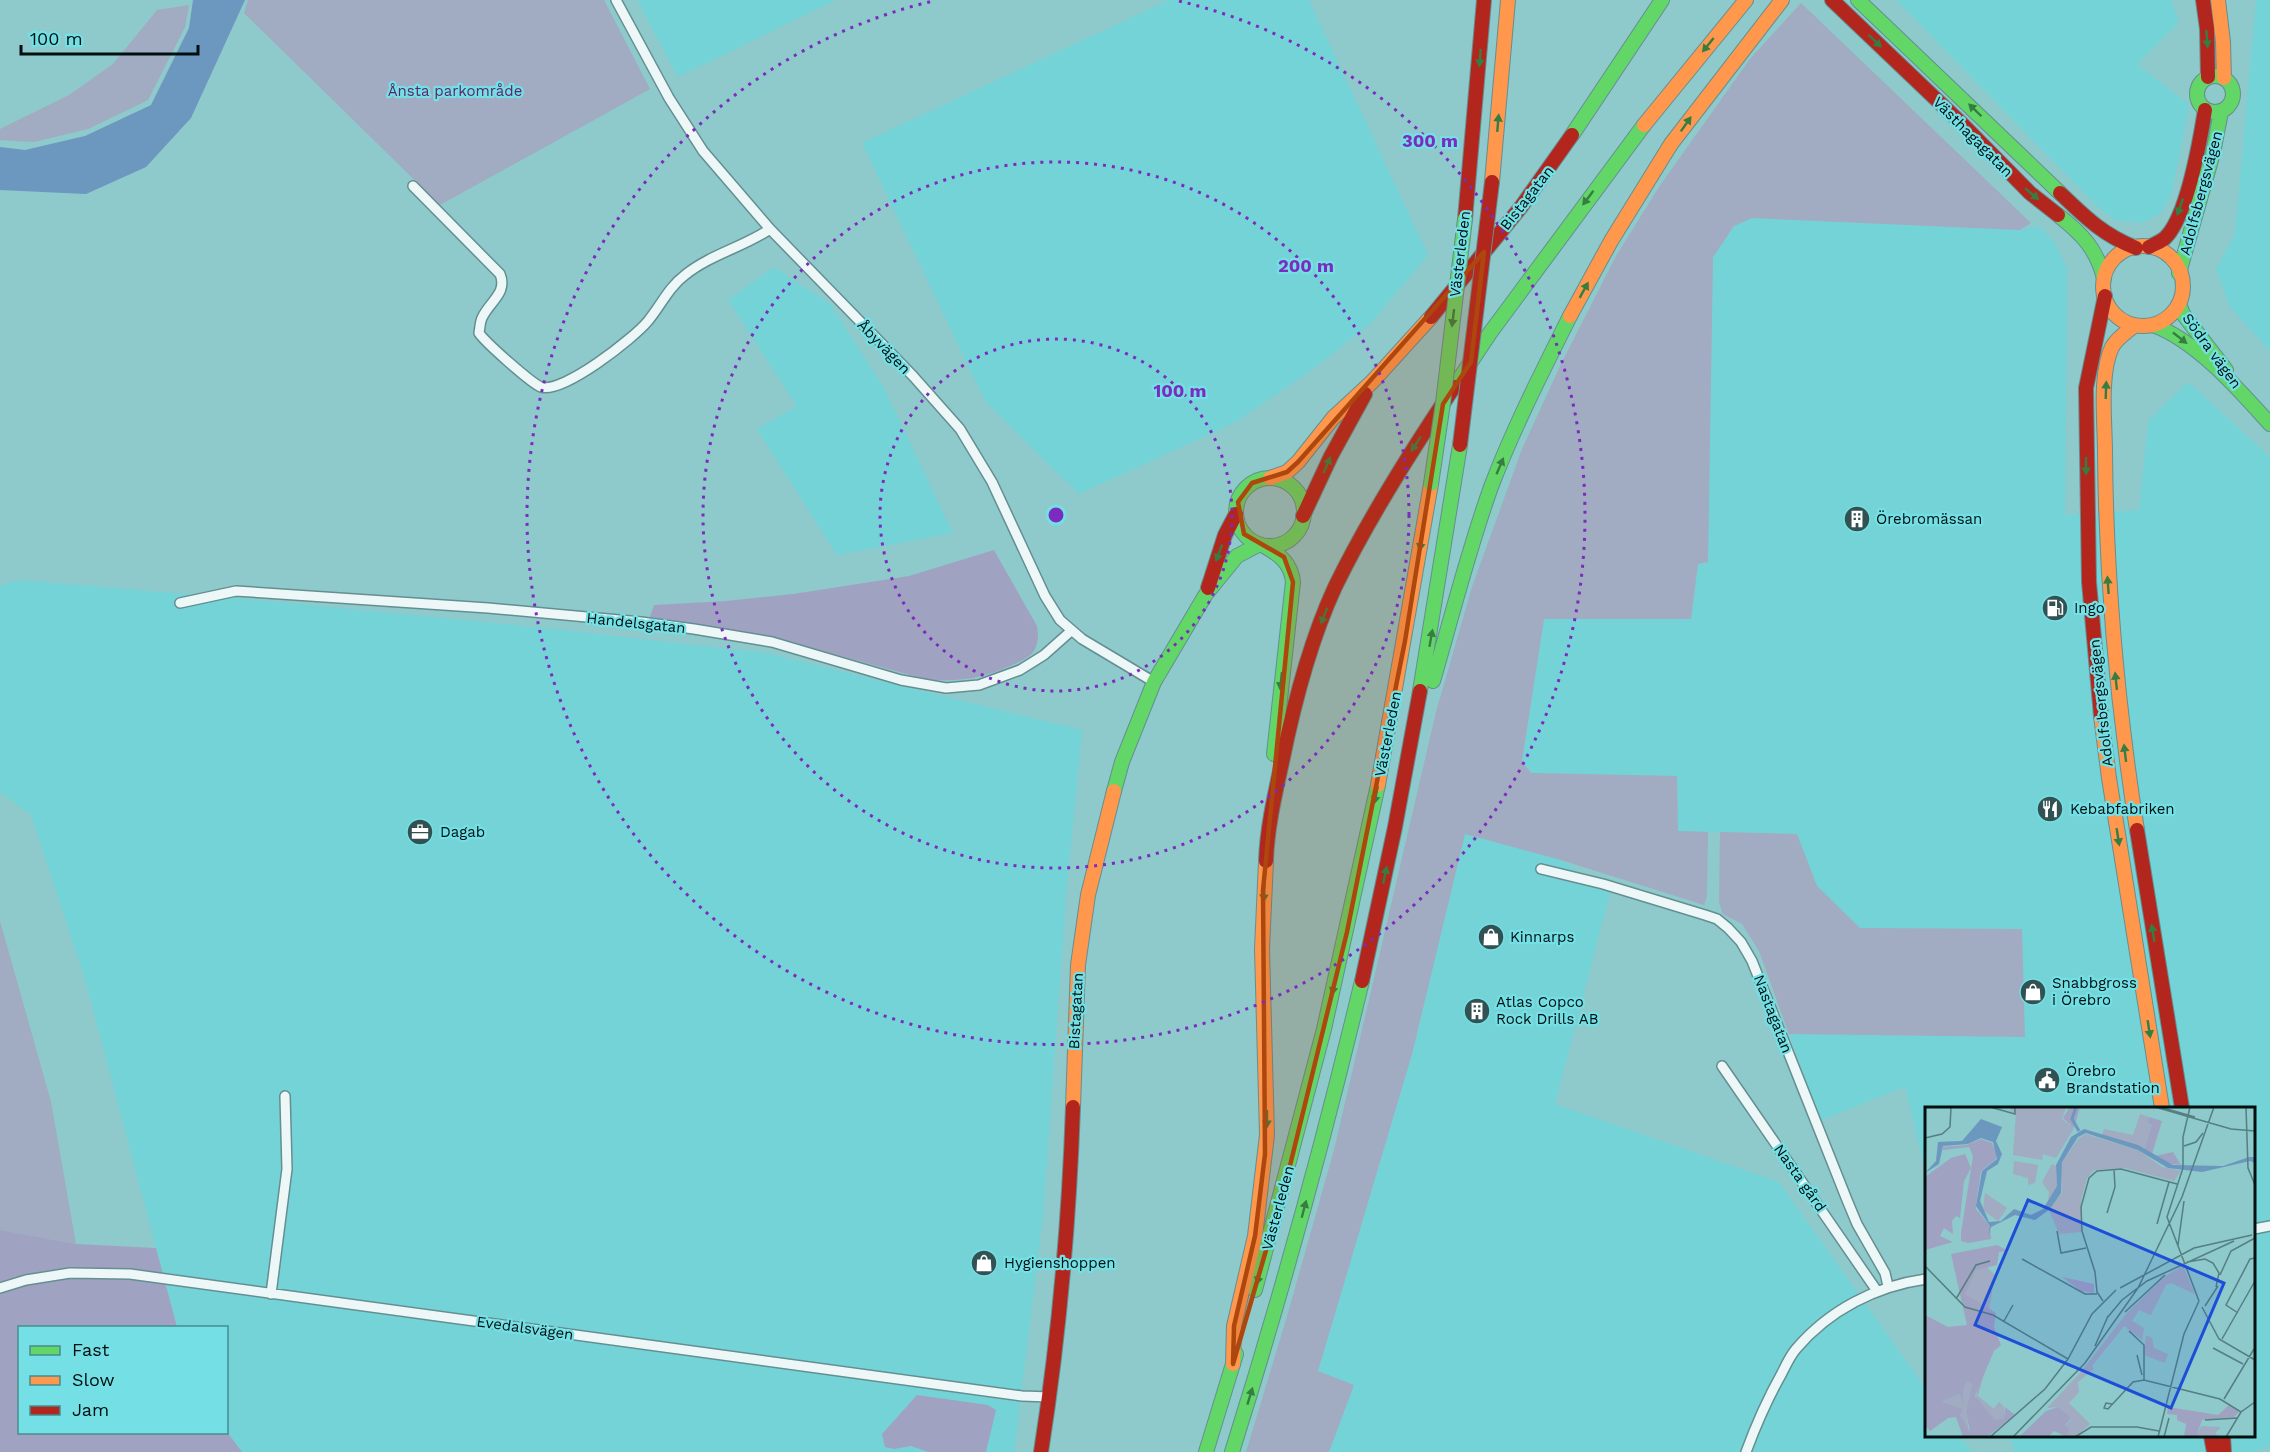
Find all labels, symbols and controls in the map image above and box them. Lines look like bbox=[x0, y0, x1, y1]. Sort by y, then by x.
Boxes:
scale bar bbox=[21, 18, 198, 56]
text: 100 m bbox=[30, 28, 83, 49]
one-way arrow bbox=[2203, 29, 2212, 48]
one-way arrow bbox=[1868, 34, 1882, 48]
one-way arrow bbox=[1702, 37, 1715, 53]
one-way arrow bbox=[1475, 49, 1485, 68]
park label: Ånsta parkområde bbox=[388, 82, 522, 100]
street label: Västhagagatan bbox=[1929, 93, 2017, 181]
one-way arrow bbox=[1968, 104, 1982, 118]
one-way arrow bbox=[1493, 114, 1503, 133]
one-way arrow bbox=[1680, 116, 1691, 132]
street label: Adolfsbergsvägen bbox=[2176, 129, 2226, 257]
text: 300 m bbox=[1402, 130, 1458, 151]
street label: Bistagatan bbox=[1496, 162, 1558, 234]
one-way arrow bbox=[2024, 187, 2039, 200]
one-way arrow bbox=[1582, 190, 1594, 206]
one-way arrow bbox=[2175, 198, 2184, 216]
street label: Västerleden bbox=[1446, 210, 1474, 298]
text: 200 m bbox=[1278, 255, 1334, 276]
one-way arrow bbox=[1579, 281, 1589, 298]
one-way arrow bbox=[1448, 309, 1458, 328]
street label: Södra vägen bbox=[2179, 310, 2245, 392]
street label: Åbyvägen bbox=[854, 316, 914, 378]
one-way arrow bbox=[2172, 332, 2187, 344]
text: 100 m bbox=[1153, 380, 1207, 401]
one-way arrow bbox=[2102, 380, 2111, 399]
one-way arrow bbox=[1410, 436, 1421, 453]
one-way arrow bbox=[1322, 455, 1332, 473]
one-way arrow bbox=[1495, 457, 1505, 475]
one-way arrow bbox=[2081, 457, 2091, 476]
building icon: Örebromässan bbox=[1842, 504, 1872, 534]
centre of rings bbox=[1046, 505, 1066, 525]
place label: Örebromässan bbox=[1876, 510, 1982, 528]
one-way arrow bbox=[1417, 532, 1426, 551]
one-way arrow bbox=[1213, 544, 1223, 562]
one-way arrow bbox=[2104, 575, 2113, 594]
fuel station icon: Ingo bbox=[2040, 593, 2070, 623]
place label: Ingo bbox=[2074, 599, 2105, 617]
one-way arrow bbox=[1319, 607, 1328, 625]
street label: Handelsgatan bbox=[586, 609, 686, 637]
one-way arrow bbox=[1427, 628, 1436, 647]
street label: Adolfsbergsvägen bbox=[2085, 638, 2117, 768]
one-way arrow bbox=[2112, 671, 2121, 690]
one-way arrow bbox=[1277, 672, 1286, 691]
street label: Västerleden bbox=[1371, 690, 1405, 778]
one-way arrow bbox=[2120, 743, 2130, 762]
one-way arrow bbox=[1371, 786, 1380, 805]
restaurant icon: Kebabfabriken bbox=[2035, 794, 2065, 824]
place label: Kebabfabriken bbox=[2070, 800, 2175, 818]
office icon: Dagab bbox=[405, 817, 435, 847]
place label: Dagab bbox=[440, 823, 485, 841]
one-way arrow bbox=[2114, 827, 2123, 846]
one-way arrow bbox=[1381, 866, 1390, 885]
one-way arrow bbox=[1259, 884, 1268, 903]
shop icon: Kinnarps bbox=[1476, 922, 1506, 952]
one-way arrow bbox=[2149, 923, 2158, 942]
place label: Kinnarps bbox=[1510, 928, 1574, 946]
street label: Bistagatan bbox=[1065, 972, 1087, 1050]
street label: Nastagatan bbox=[1750, 972, 1796, 1056]
place label: Snabbgross i Örebro bbox=[2052, 974, 2137, 1009]
one-way arrow bbox=[1329, 977, 1339, 995]
shop icon: Snabbgross i Örebro bbox=[2018, 977, 2048, 1007]
place label: Atlas Copco Rock Drills AB bbox=[1496, 993, 1599, 1028]
building icon: Atlas Copco Rock Drills AB bbox=[1462, 996, 1492, 1026]
one-way arrow bbox=[2144, 1020, 2153, 1039]
place label: Örebro Brandstation bbox=[2066, 1062, 2160, 1097]
public building icon: Örebro Brandstation bbox=[2032, 1065, 2062, 1095]
inset map bbox=[1925, 1107, 2255, 1437]
one-way arrow bbox=[1262, 1110, 1272, 1129]
street label: Nasta gård bbox=[1770, 1141, 1830, 1215]
street label: Västerleden bbox=[1258, 1164, 1298, 1252]
one-way arrow bbox=[1300, 1200, 1309, 1218]
shop icon: Hygienshoppen bbox=[969, 1248, 999, 1278]
place label: Hygienshoppen bbox=[1004, 1254, 1116, 1272]
one-way arrow bbox=[1254, 1267, 1263, 1285]
street label: Evedalsvägen bbox=[475, 1312, 575, 1344]
legend bbox=[18, 1326, 228, 1434]
text: Fast bbox=[72, 1339, 110, 1360]
text: Slow bbox=[72, 1369, 115, 1390]
one-way arrow bbox=[1246, 1387, 1255, 1405]
text: Jam bbox=[72, 1399, 109, 1420]

